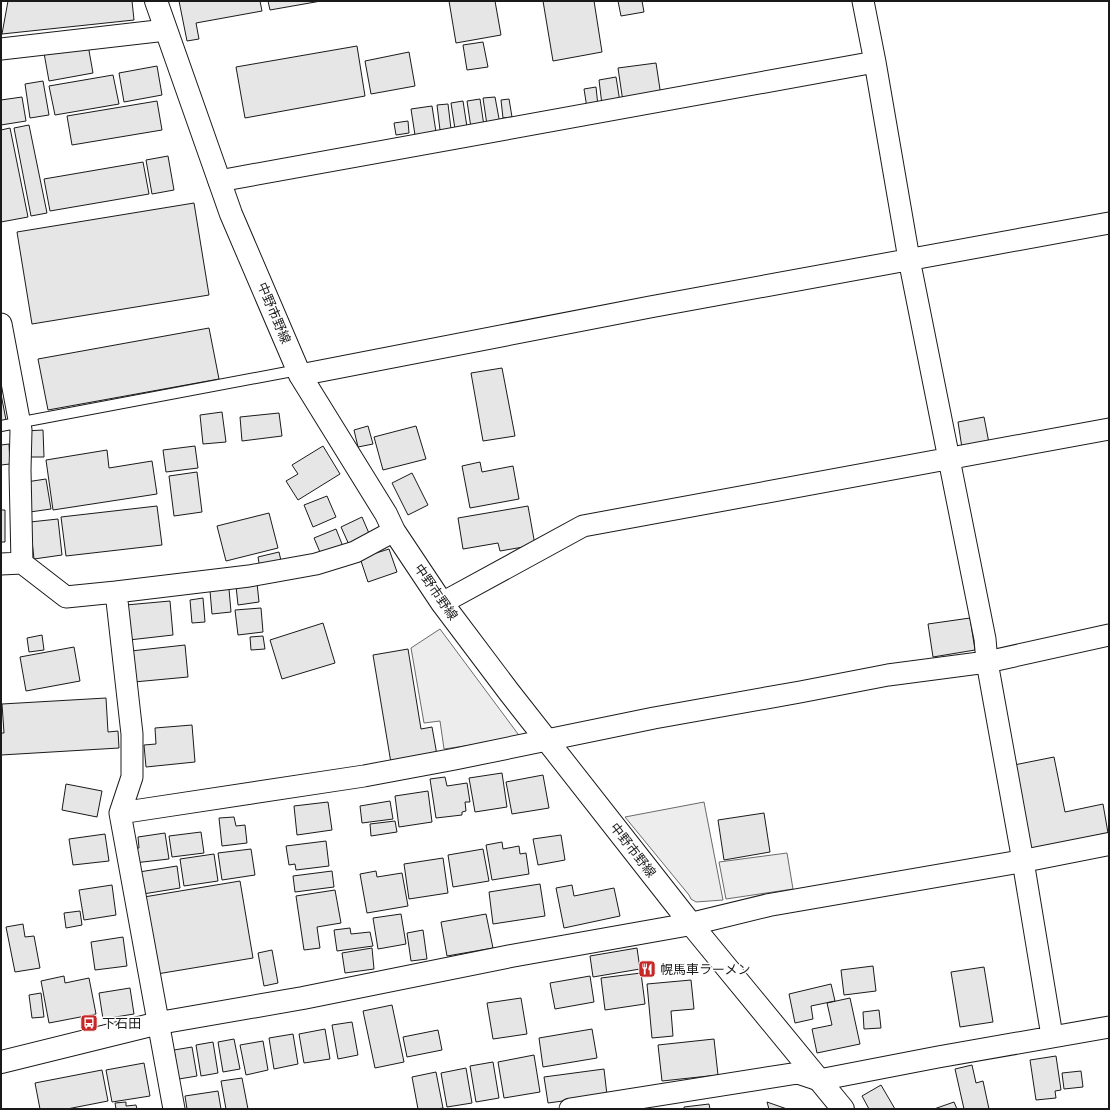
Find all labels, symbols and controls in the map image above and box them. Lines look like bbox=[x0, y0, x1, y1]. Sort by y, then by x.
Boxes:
street label: 中野市野線 bbox=[254, 280, 294, 346]
street label: 中野市野線 bbox=[411, 561, 461, 623]
street label: 中野市野線 bbox=[607, 820, 659, 880]
restaurant icon: 幌馬車ラーメン bbox=[637, 959, 657, 979]
place label: 幌馬車ラーメン bbox=[660, 962, 750, 977]
bus stop icon: 下石田 bbox=[79, 1013, 99, 1033]
place label: 下石田 bbox=[102, 1016, 141, 1031]

